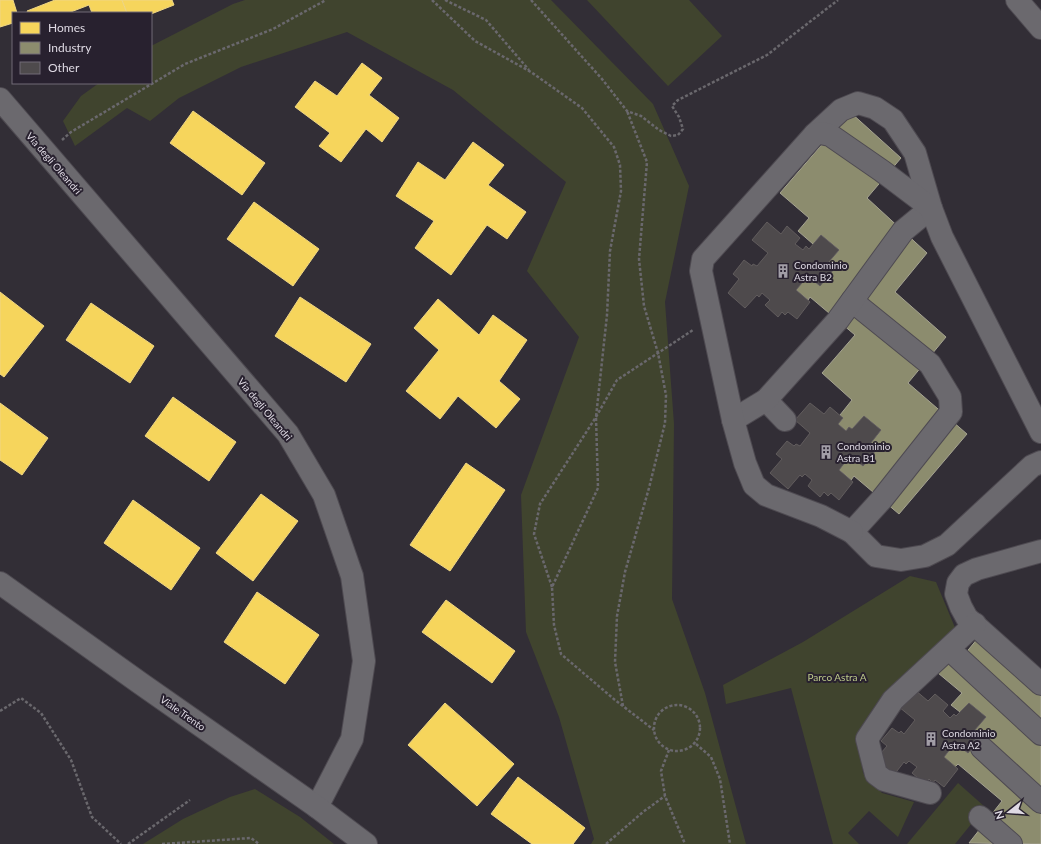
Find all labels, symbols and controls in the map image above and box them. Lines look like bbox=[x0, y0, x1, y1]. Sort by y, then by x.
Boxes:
legend bbox=[12, 12, 152, 84]
text: Homes bbox=[48, 20, 85, 35]
text: Industry bbox=[48, 40, 92, 55]
text: Other bbox=[48, 60, 80, 75]
street label: Via degli Oleandri bbox=[24, 130, 84, 196]
place label: Condominio Astra B2 bbox=[794, 259, 848, 283]
building icon: Condominio Astra B2 bbox=[775, 263, 791, 279]
street label: Via degli Oleandri bbox=[235, 375, 295, 443]
place label: Condominio Astra B1 bbox=[837, 440, 891, 464]
building icon: Condominio Astra B1 bbox=[818, 444, 834, 460]
park label: Parco Astra A bbox=[807, 671, 867, 683]
street label: Viale Trento bbox=[158, 693, 208, 733]
place label: Condominio Astra A2 bbox=[942, 727, 996, 751]
building icon: Condominio Astra A2 bbox=[923, 731, 939, 747]
north arrow bbox=[989, 792, 1029, 832]
text: N bbox=[992, 809, 1006, 821]

